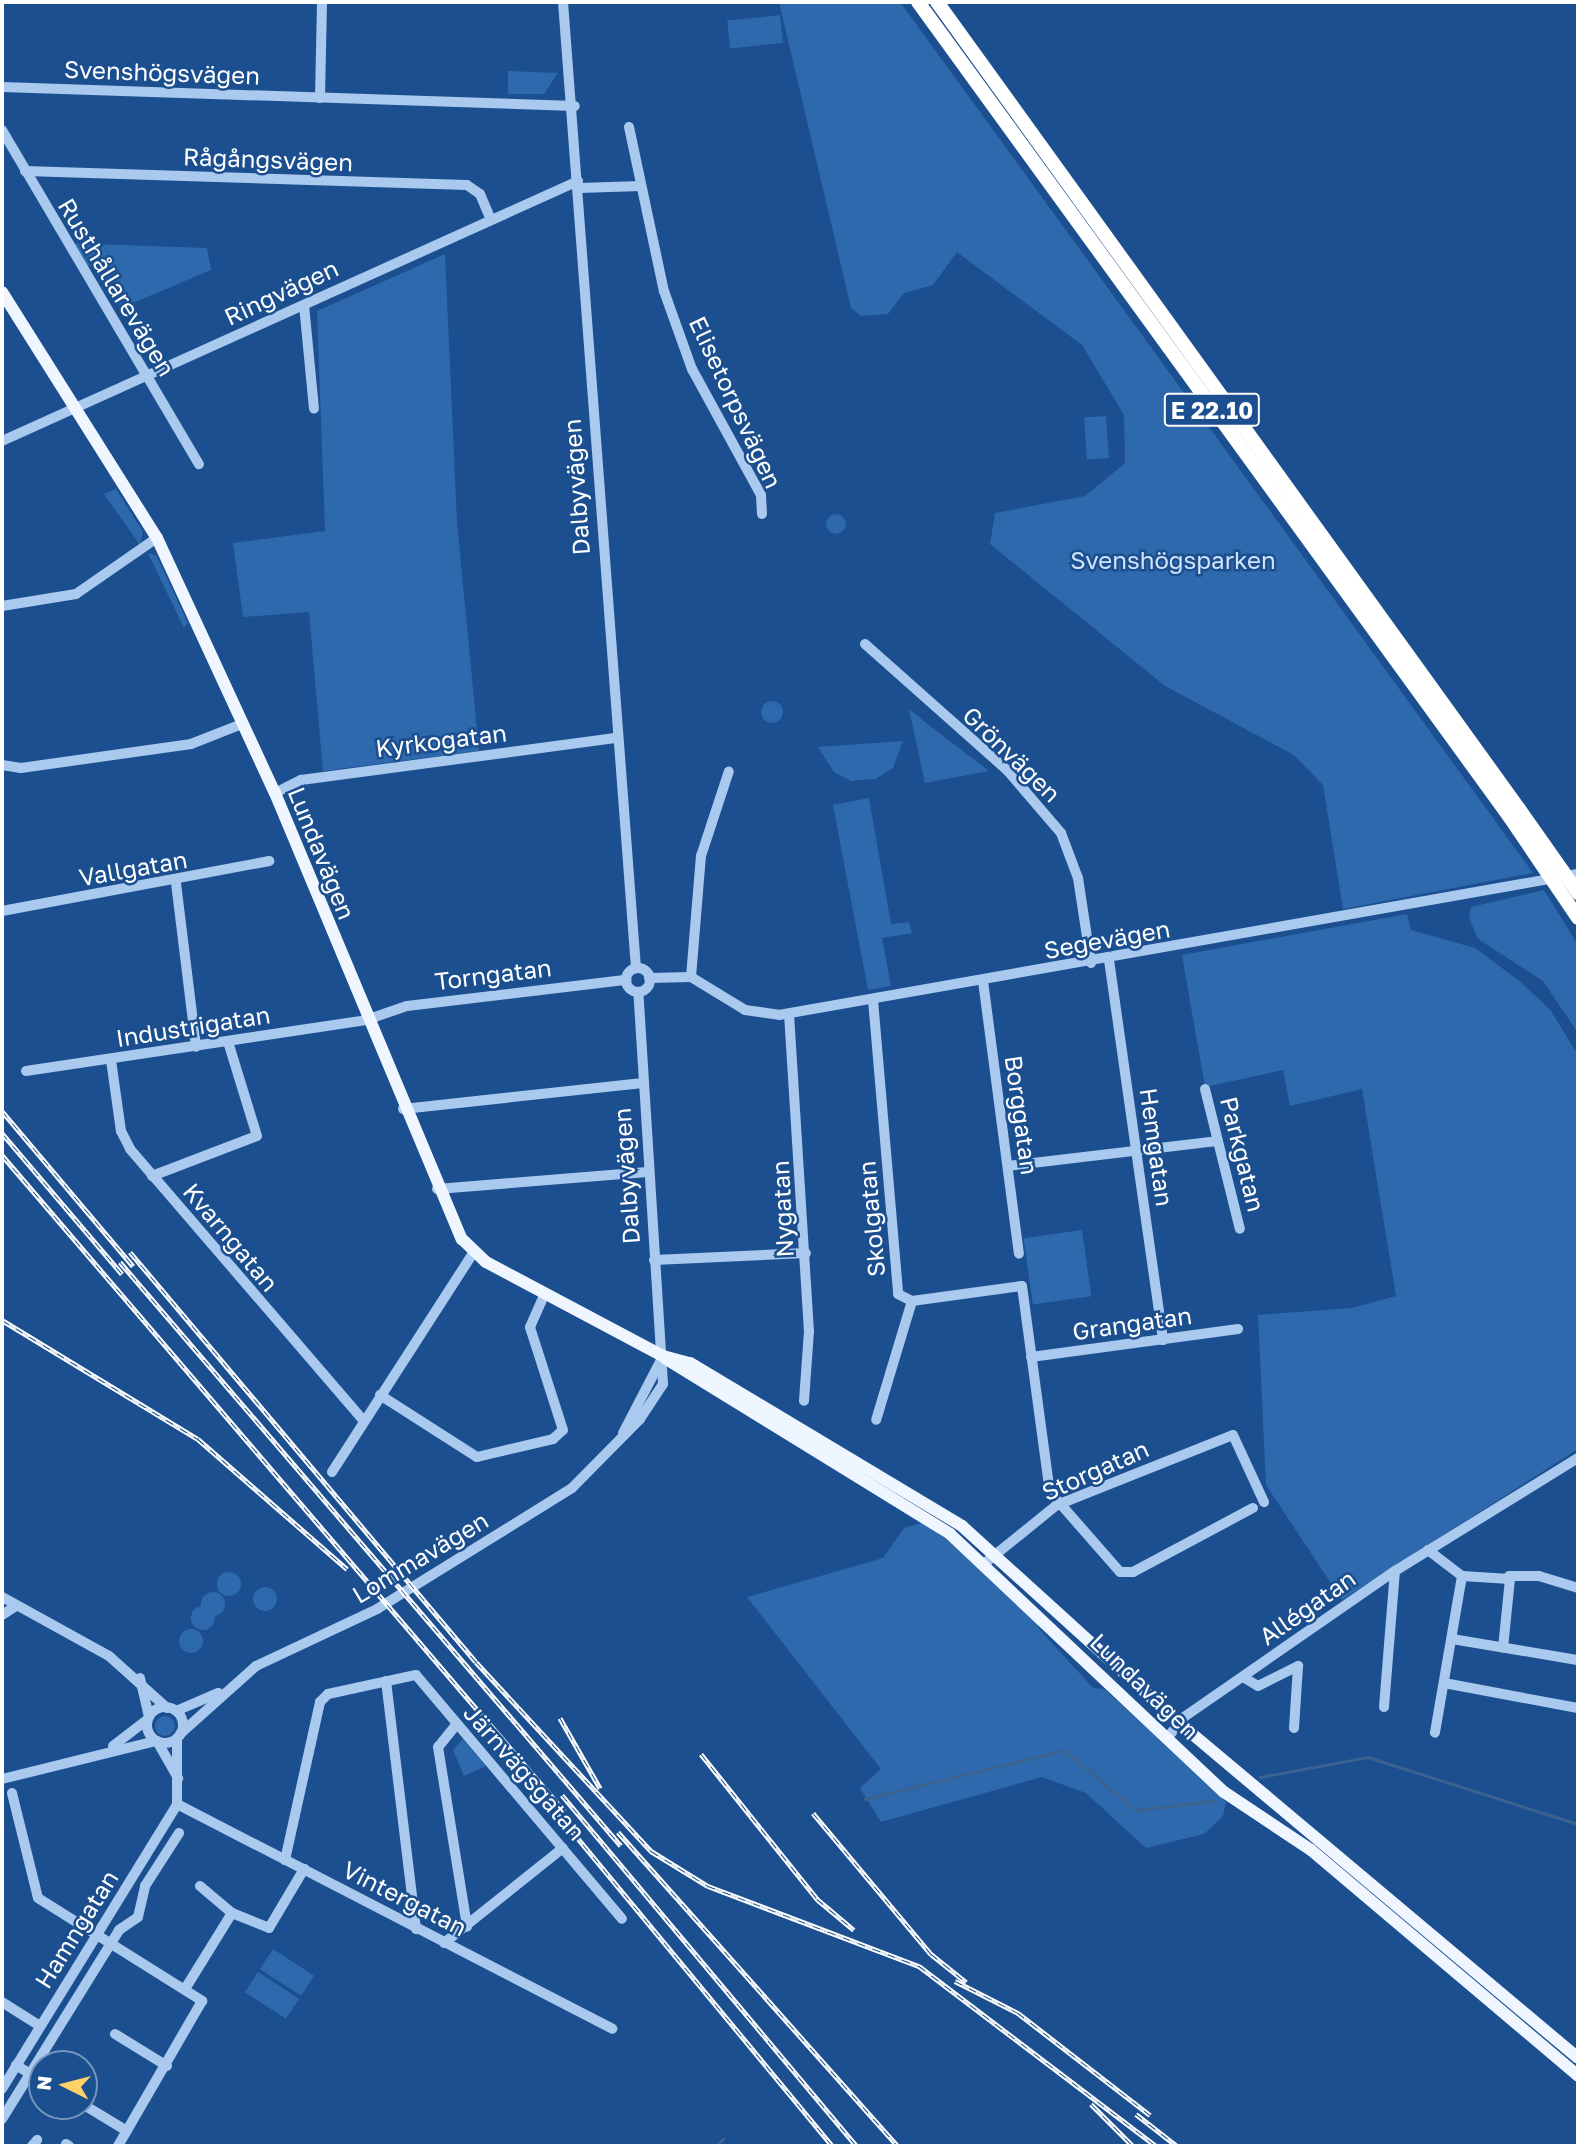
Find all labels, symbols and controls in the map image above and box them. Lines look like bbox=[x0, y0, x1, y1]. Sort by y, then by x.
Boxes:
street label: Svenshögsvägen bbox=[64, 54, 260, 90]
street label: Rågångsvägen bbox=[182, 142, 354, 176]
street label: Rusthållarevägen bbox=[53, 193, 181, 381]
street label: Ringvägen bbox=[220, 253, 342, 331]
street label: Elisetorpsvägen bbox=[684, 312, 788, 492]
road number: E 22.10 bbox=[1163, 390, 1261, 430]
street label: Dalbyvägen bbox=[557, 418, 595, 556]
park label: Svenshögsparken bbox=[1070, 546, 1276, 574]
street label: Grönvägen bbox=[957, 700, 1067, 808]
street label: Kyrkogatan bbox=[374, 718, 508, 762]
street label: Lundavägen bbox=[282, 783, 362, 923]
street label: Vallgatan bbox=[77, 844, 189, 892]
street label: Segevägen bbox=[1042, 914, 1172, 964]
street label: Torngatan bbox=[433, 953, 553, 995]
street label: Industrigatan bbox=[114, 1000, 272, 1052]
street label: Borggatan bbox=[999, 1053, 1045, 1177]
street label: Hemgatan bbox=[1134, 1086, 1180, 1208]
street label: Parkgatan bbox=[1215, 1094, 1271, 1214]
street label: Dalbyvägen bbox=[607, 1107, 645, 1245]
street label: Nygatan bbox=[765, 1160, 799, 1258]
street label: Skolgatan bbox=[852, 1160, 890, 1278]
street label: Kvarngatan bbox=[178, 1177, 284, 1297]
street label: Grangatan bbox=[1070, 1300, 1194, 1346]
street label: Storgatan bbox=[1037, 1434, 1153, 1506]
street label: Lommavägen bbox=[347, 1505, 493, 1609]
street label: Allégatan bbox=[1253, 1563, 1361, 1651]
street label: Lundavägen bbox=[1085, 1627, 1205, 1745]
street label: Järnvägsgatan bbox=[458, 1698, 592, 1846]
street label: Vintergatan bbox=[338, 1854, 472, 1942]
street label: Hamngatan bbox=[28, 1865, 124, 1993]
north arrow bbox=[28, 2050, 98, 2120]
text: N bbox=[31, 2075, 56, 2091]

